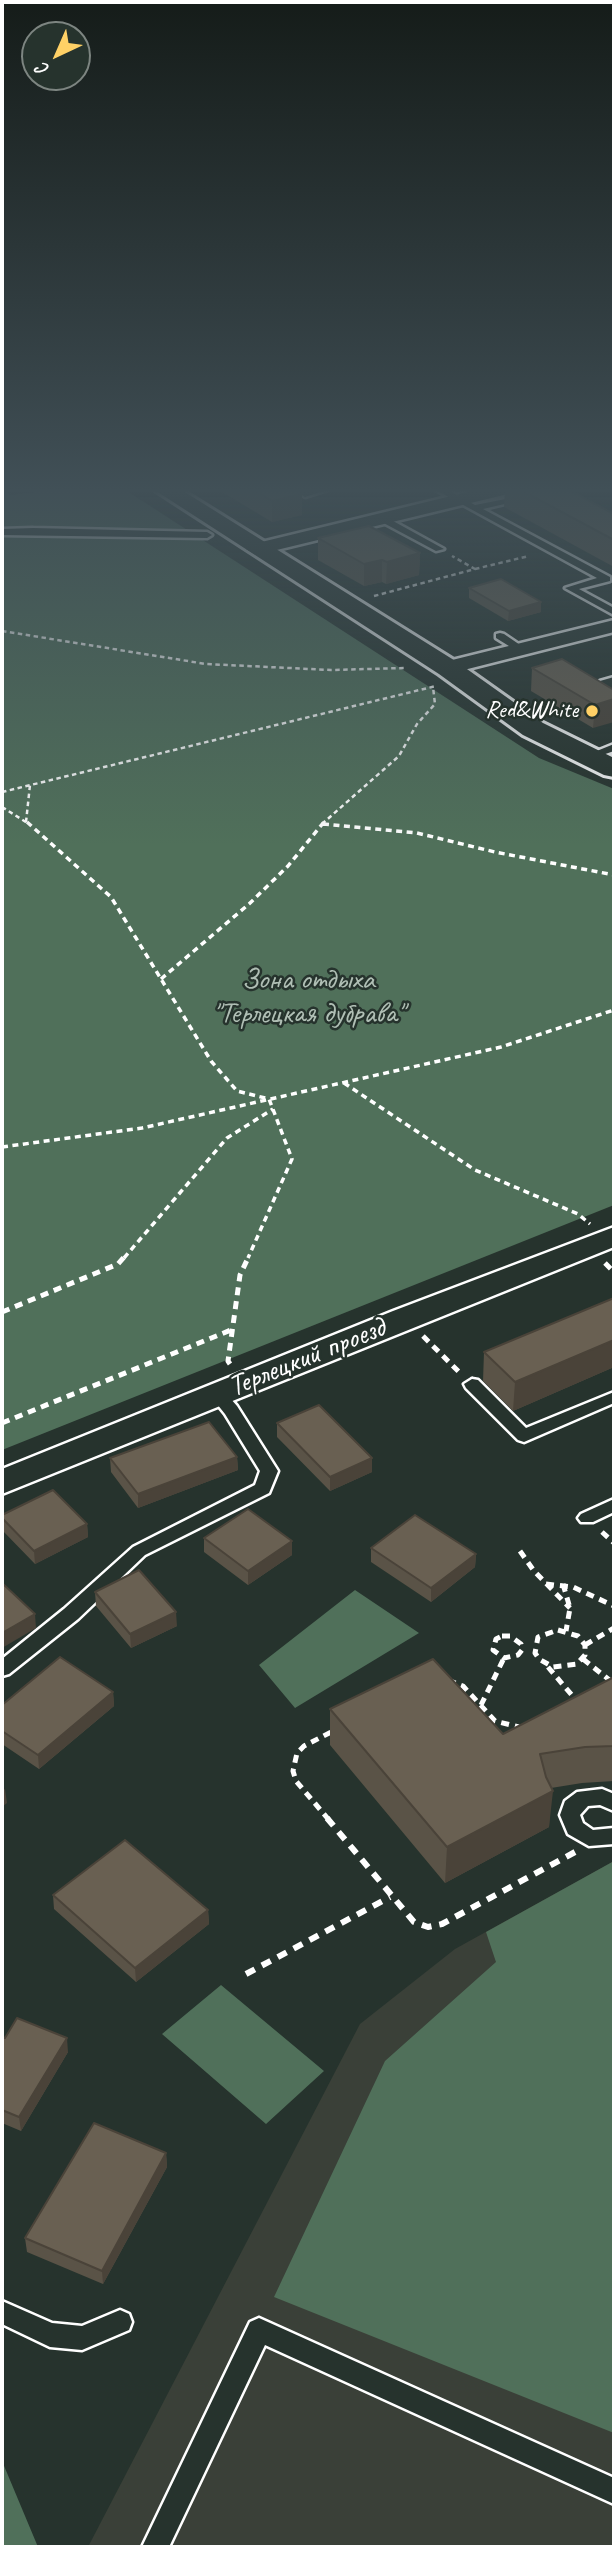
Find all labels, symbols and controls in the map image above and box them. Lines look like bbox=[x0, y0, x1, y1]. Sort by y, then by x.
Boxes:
north arrow bbox=[21, 21, 91, 91]
text: С bbox=[31, 58, 54, 82]
place label: Red&White bbox=[485, 697, 578, 725]
marker: Red&White bbox=[584, 703, 600, 719]
park label: Зона отдыха "Терлецкая дубрава" bbox=[212, 962, 404, 1032]
street label: Терлецкий проезд bbox=[223, 1310, 391, 1406]

